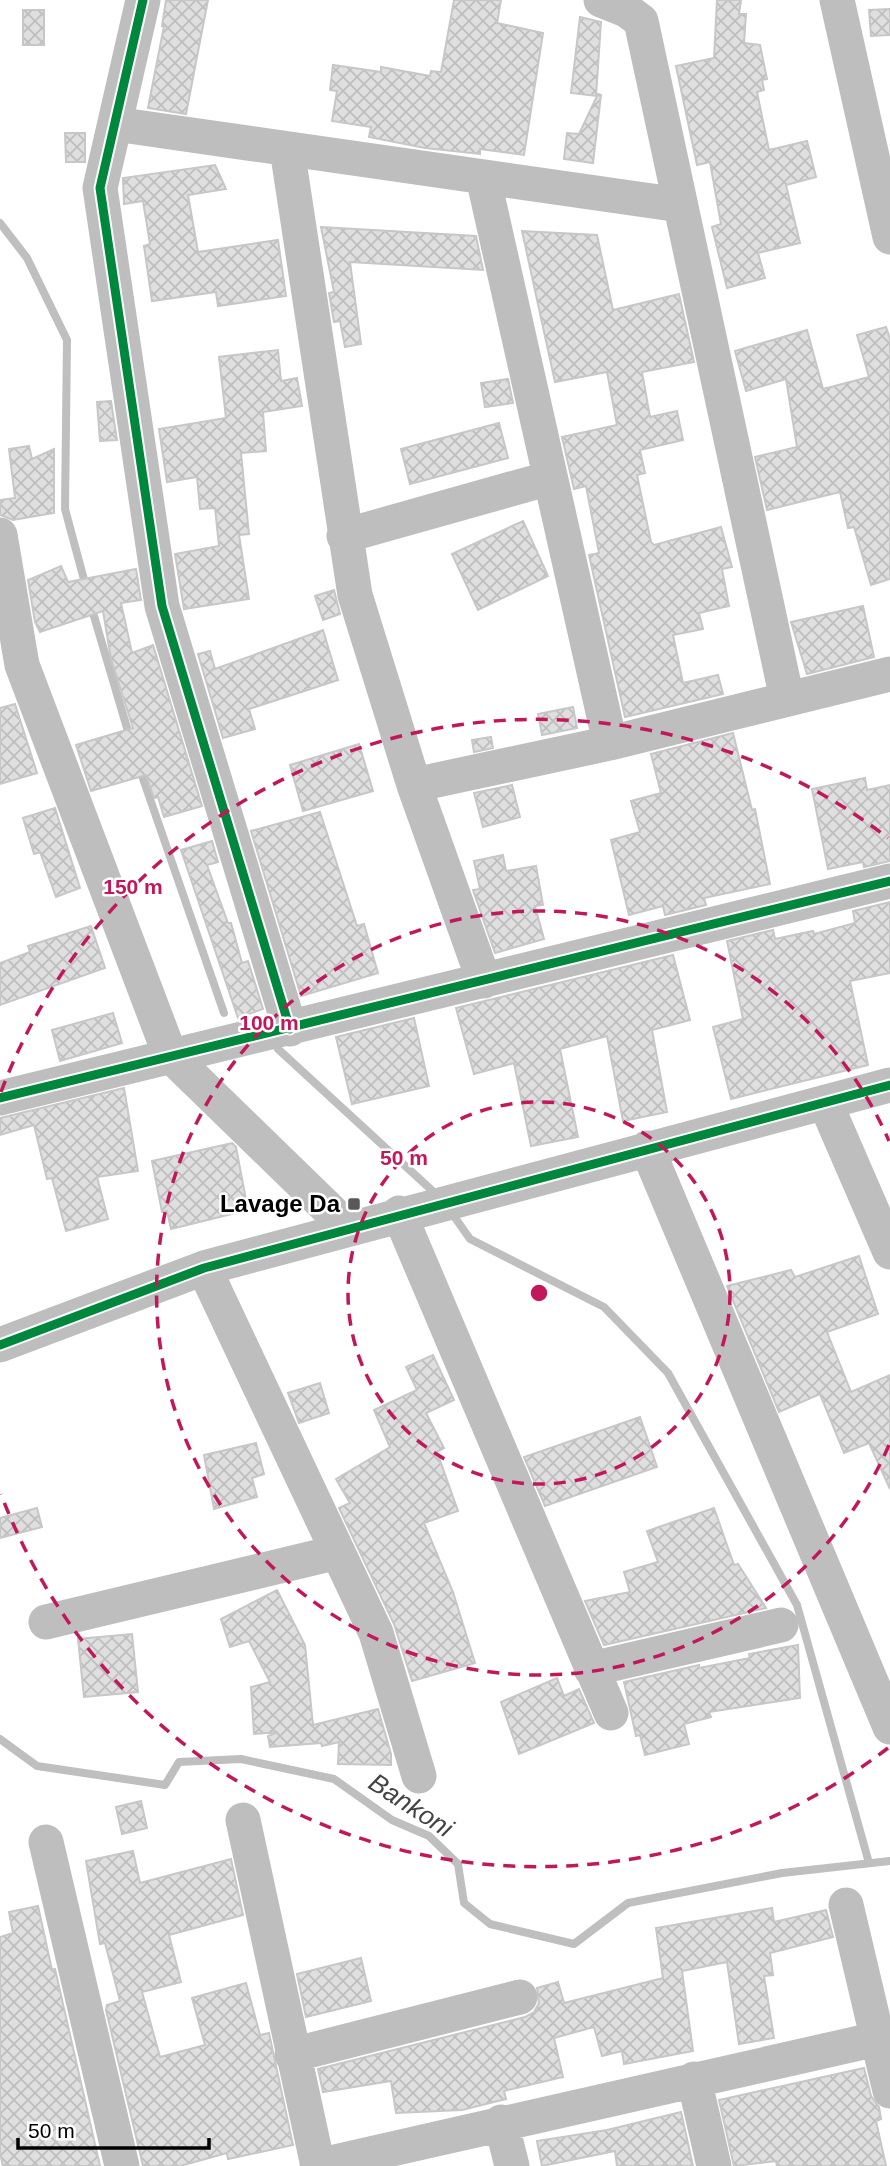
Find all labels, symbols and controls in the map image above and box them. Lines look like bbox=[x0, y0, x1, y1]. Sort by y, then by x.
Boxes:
text: 150 m bbox=[103, 875, 163, 898]
text: 100 m bbox=[239, 1011, 299, 1034]
text: 50 m bbox=[380, 1146, 428, 1169]
place label: Lavage Da bbox=[220, 1190, 341, 1217]
marker: Lavage Da bbox=[346, 1196, 362, 1212]
centre of rings bbox=[527, 1281, 551, 1305]
water label: Bankoni bbox=[363, 1767, 460, 1844]
scale bar bbox=[18, 2106, 208, 2150]
text: 50 m bbox=[28, 2119, 75, 2142]

